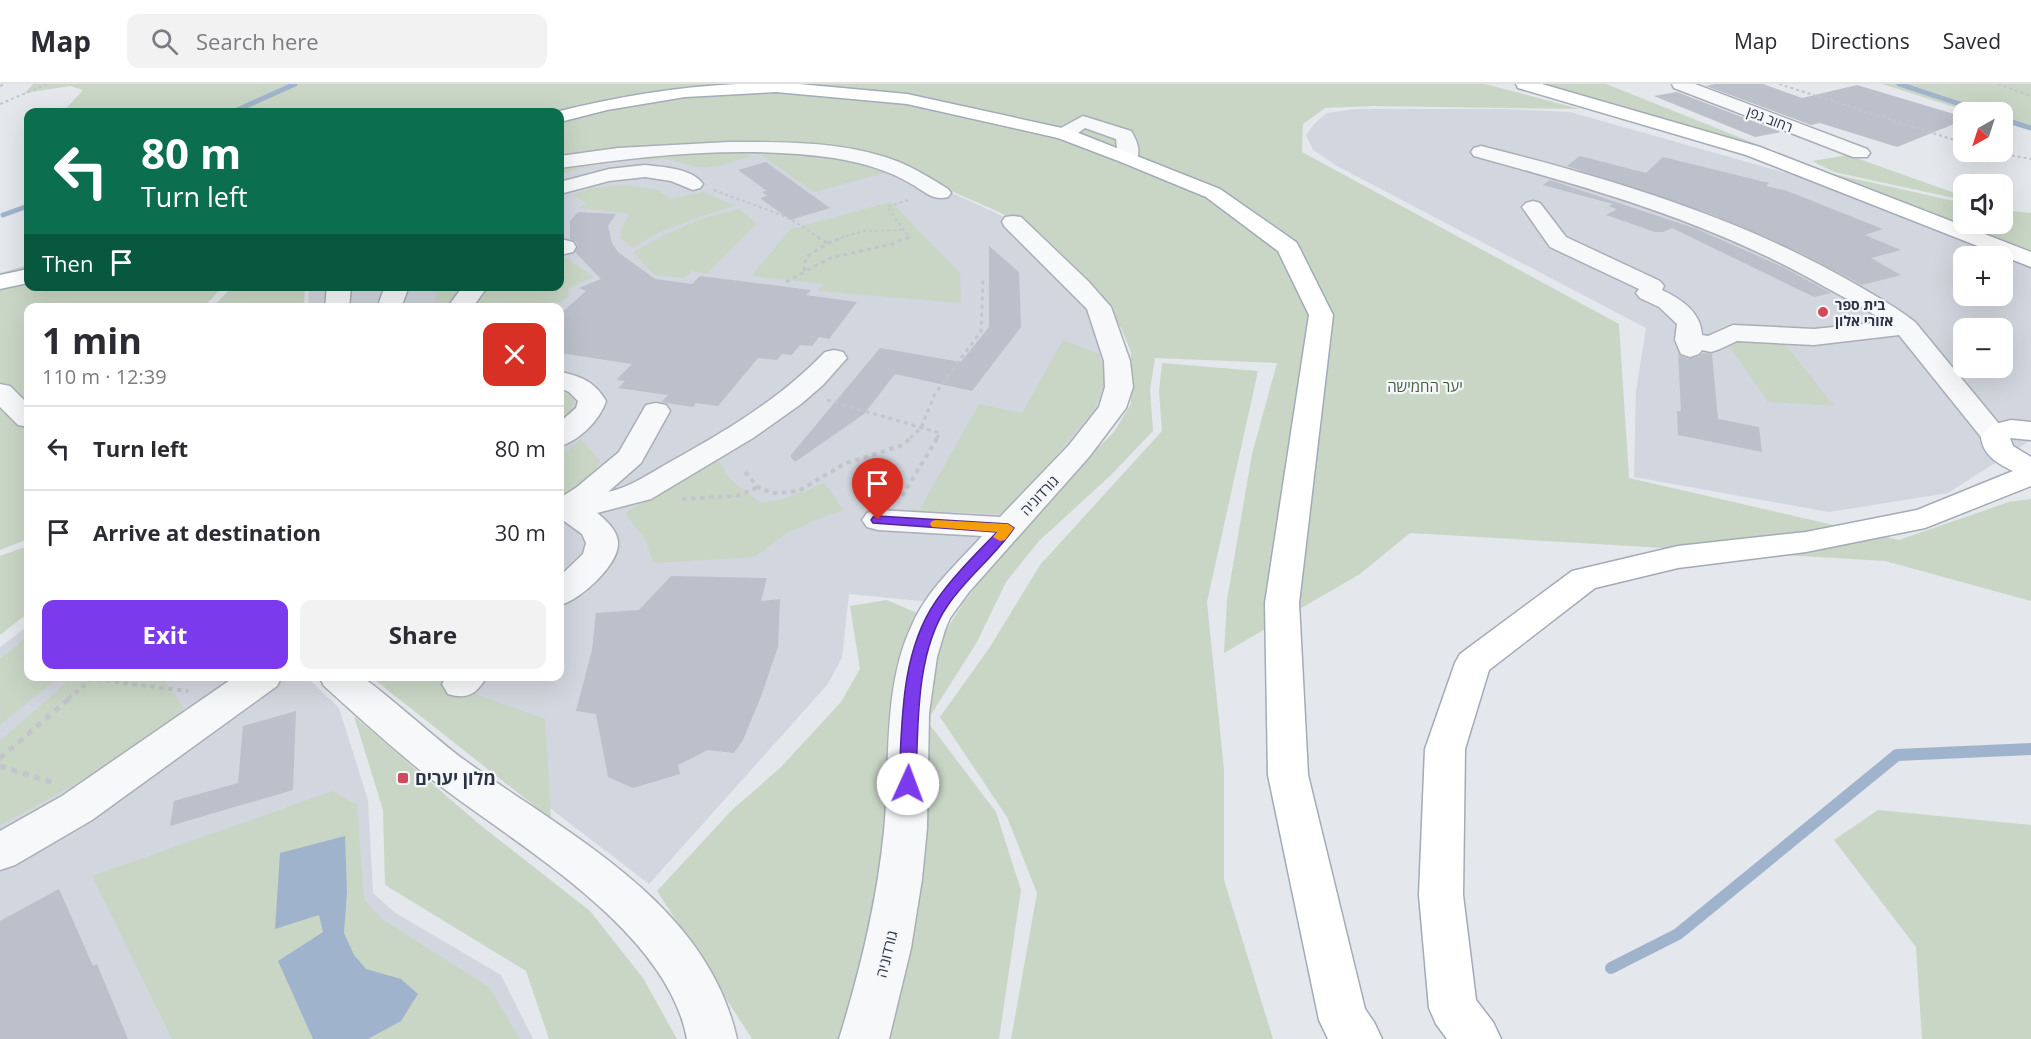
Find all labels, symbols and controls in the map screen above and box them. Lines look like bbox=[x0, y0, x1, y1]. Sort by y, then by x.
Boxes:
search box bbox=[127, 14, 547, 68]
text: Map bbox=[30, 22, 91, 60]
icon: search bbox=[148, 25, 181, 58]
text: Search here bbox=[196, 26, 319, 56]
text: Map bbox=[1734, 27, 1777, 55]
text: Directions bbox=[1810, 27, 1910, 55]
text: Saved bbox=[1943, 27, 2001, 55]
street label: רחוב גפן bbox=[1744, 102, 1796, 136]
north arrow bbox=[1953, 102, 2013, 162]
map controls bbox=[1953, 102, 2013, 378]
text: 80 m bbox=[141, 124, 241, 181]
icon: left bbox=[42, 132, 120, 210]
button: sound bbox=[1953, 174, 2013, 234]
text: Turn left bbox=[141, 178, 248, 215]
icon: arrive bbox=[105, 246, 138, 279]
button: + bbox=[1953, 246, 2013, 306]
text: Then bbox=[42, 248, 93, 278]
place label: בית ספר אזורי אלון bbox=[1835, 295, 1893, 330]
marker: בית ספר אזורי אלון bbox=[1816, 305, 1830, 319]
text: 1 min bbox=[42, 316, 142, 365]
button: − bbox=[1953, 318, 2013, 378]
button: close bbox=[483, 323, 546, 386]
text: 110 m · 12:39 bbox=[42, 363, 167, 390]
park label: יער החמישה bbox=[1387, 376, 1463, 396]
icon: left bbox=[42, 432, 75, 465]
text: Turn left bbox=[93, 433, 188, 463]
text: 80 m bbox=[495, 433, 546, 463]
pin bbox=[852, 458, 903, 520]
icon: arrive bbox=[861, 467, 894, 500]
street label: גורדוניה bbox=[1015, 471, 1063, 519]
icon: arrive bbox=[42, 516, 75, 549]
text: Arrive at destination bbox=[93, 517, 321, 547]
text: 30 m bbox=[495, 517, 546, 547]
button: Exit bbox=[42, 600, 288, 669]
button: Share bbox=[300, 600, 546, 669]
position arrow bbox=[876, 752, 940, 816]
place label: מלון יערים bbox=[415, 766, 496, 790]
marker: מלון יערים bbox=[396, 771, 410, 785]
street label: גורדוניה bbox=[870, 928, 902, 980]

